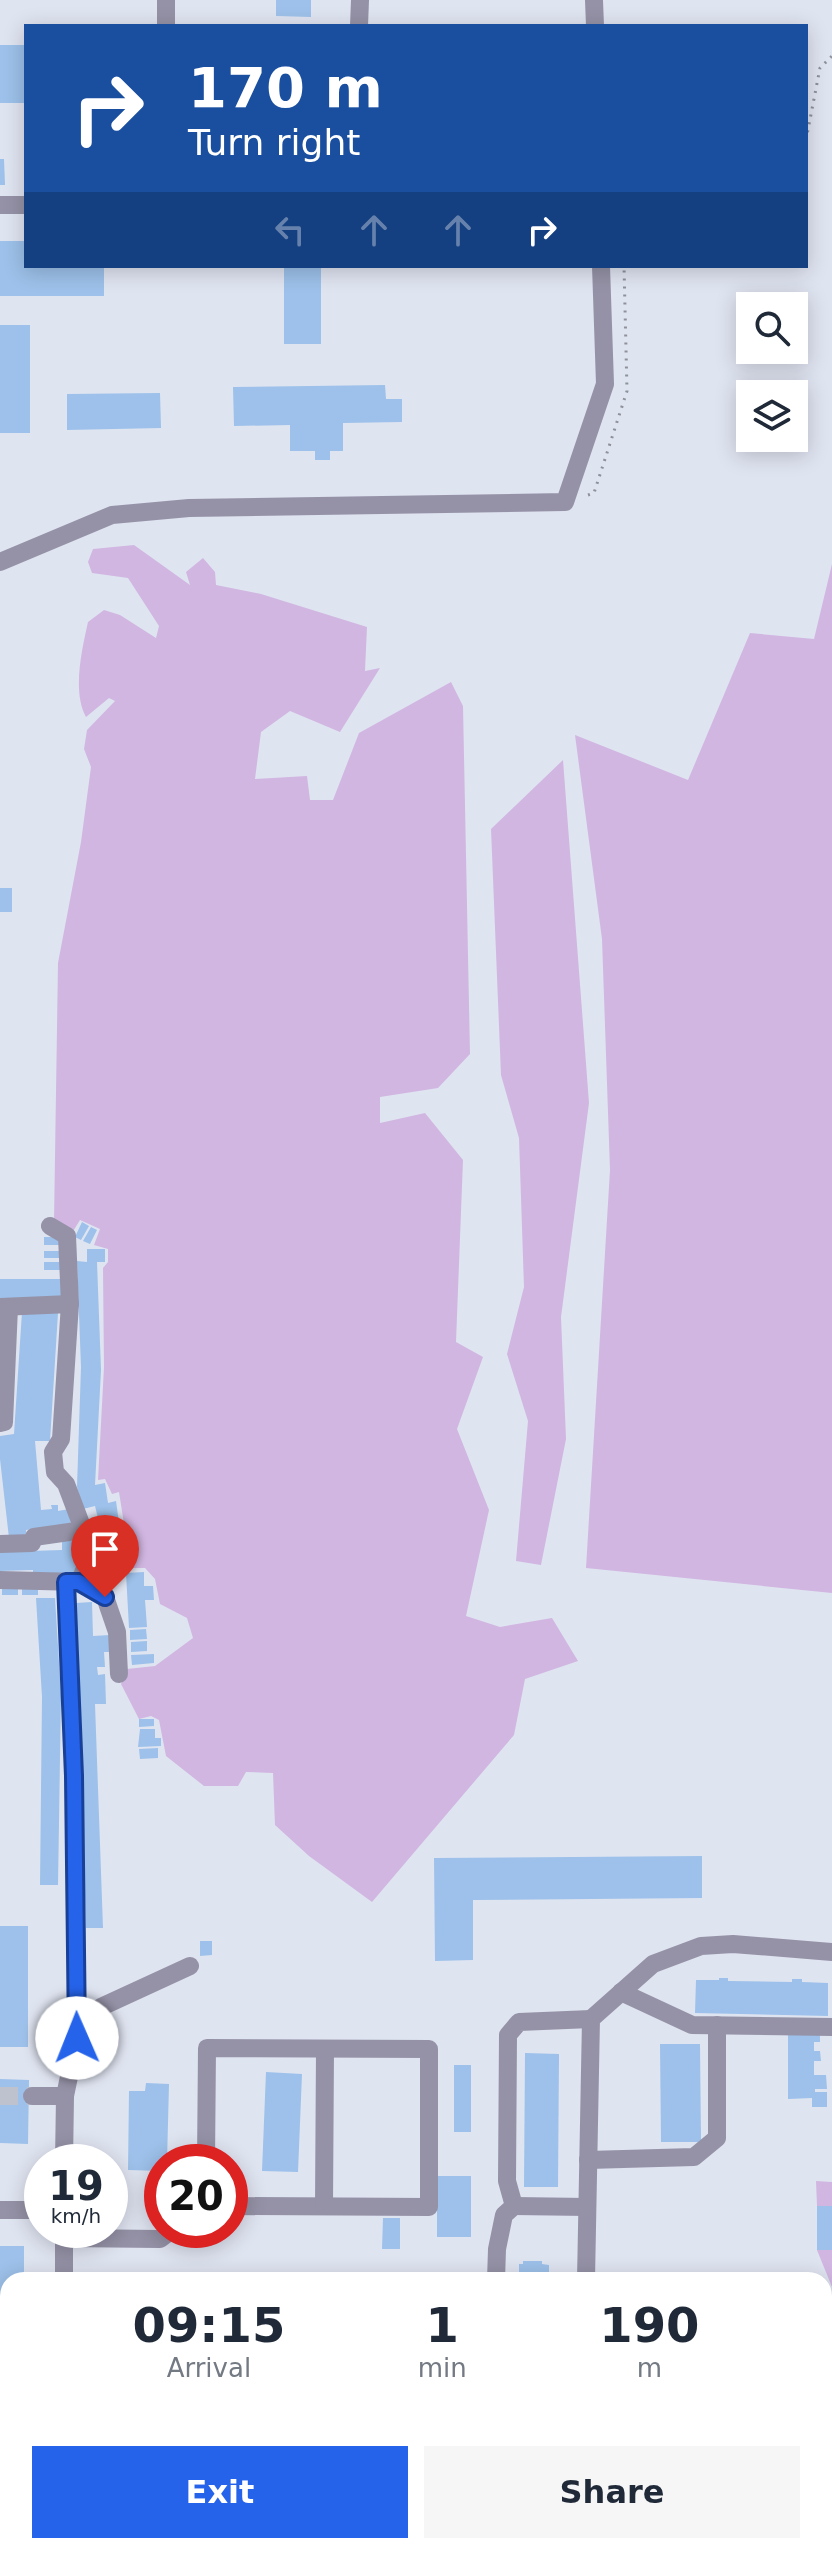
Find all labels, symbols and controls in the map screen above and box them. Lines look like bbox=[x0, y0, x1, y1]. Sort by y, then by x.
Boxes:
text: 170 m bbox=[188, 55, 383, 120]
icon: right bbox=[56, 56, 160, 160]
text: Turn right bbox=[188, 122, 360, 163]
icon: left bbox=[268, 208, 312, 252]
icon: ahead bbox=[352, 208, 396, 252]
icon: ahead bbox=[436, 208, 480, 252]
icon: right bbox=[520, 208, 564, 252]
map controls bbox=[736, 292, 808, 452]
button: search bbox=[736, 292, 808, 364]
button: layers bbox=[736, 380, 808, 452]
pin bbox=[71, 1515, 139, 1597]
icon: arrive bbox=[83, 1527, 127, 1571]
position arrow bbox=[35, 1996, 119, 2080]
speed limit sign: 20 bbox=[144, 2144, 248, 2248]
text: 19 bbox=[48, 2163, 104, 2209]
text: km/h bbox=[51, 2204, 101, 2228]
text: 09:15 bbox=[132, 2297, 285, 2353]
text: 1 bbox=[426, 2297, 459, 2353]
text: 190 bbox=[599, 2297, 699, 2353]
text: Arrival bbox=[167, 2353, 251, 2383]
text: min bbox=[418, 2353, 467, 2383]
text: m bbox=[637, 2353, 662, 2383]
button: Exit bbox=[32, 2446, 408, 2538]
button: Share bbox=[424, 2446, 800, 2538]

